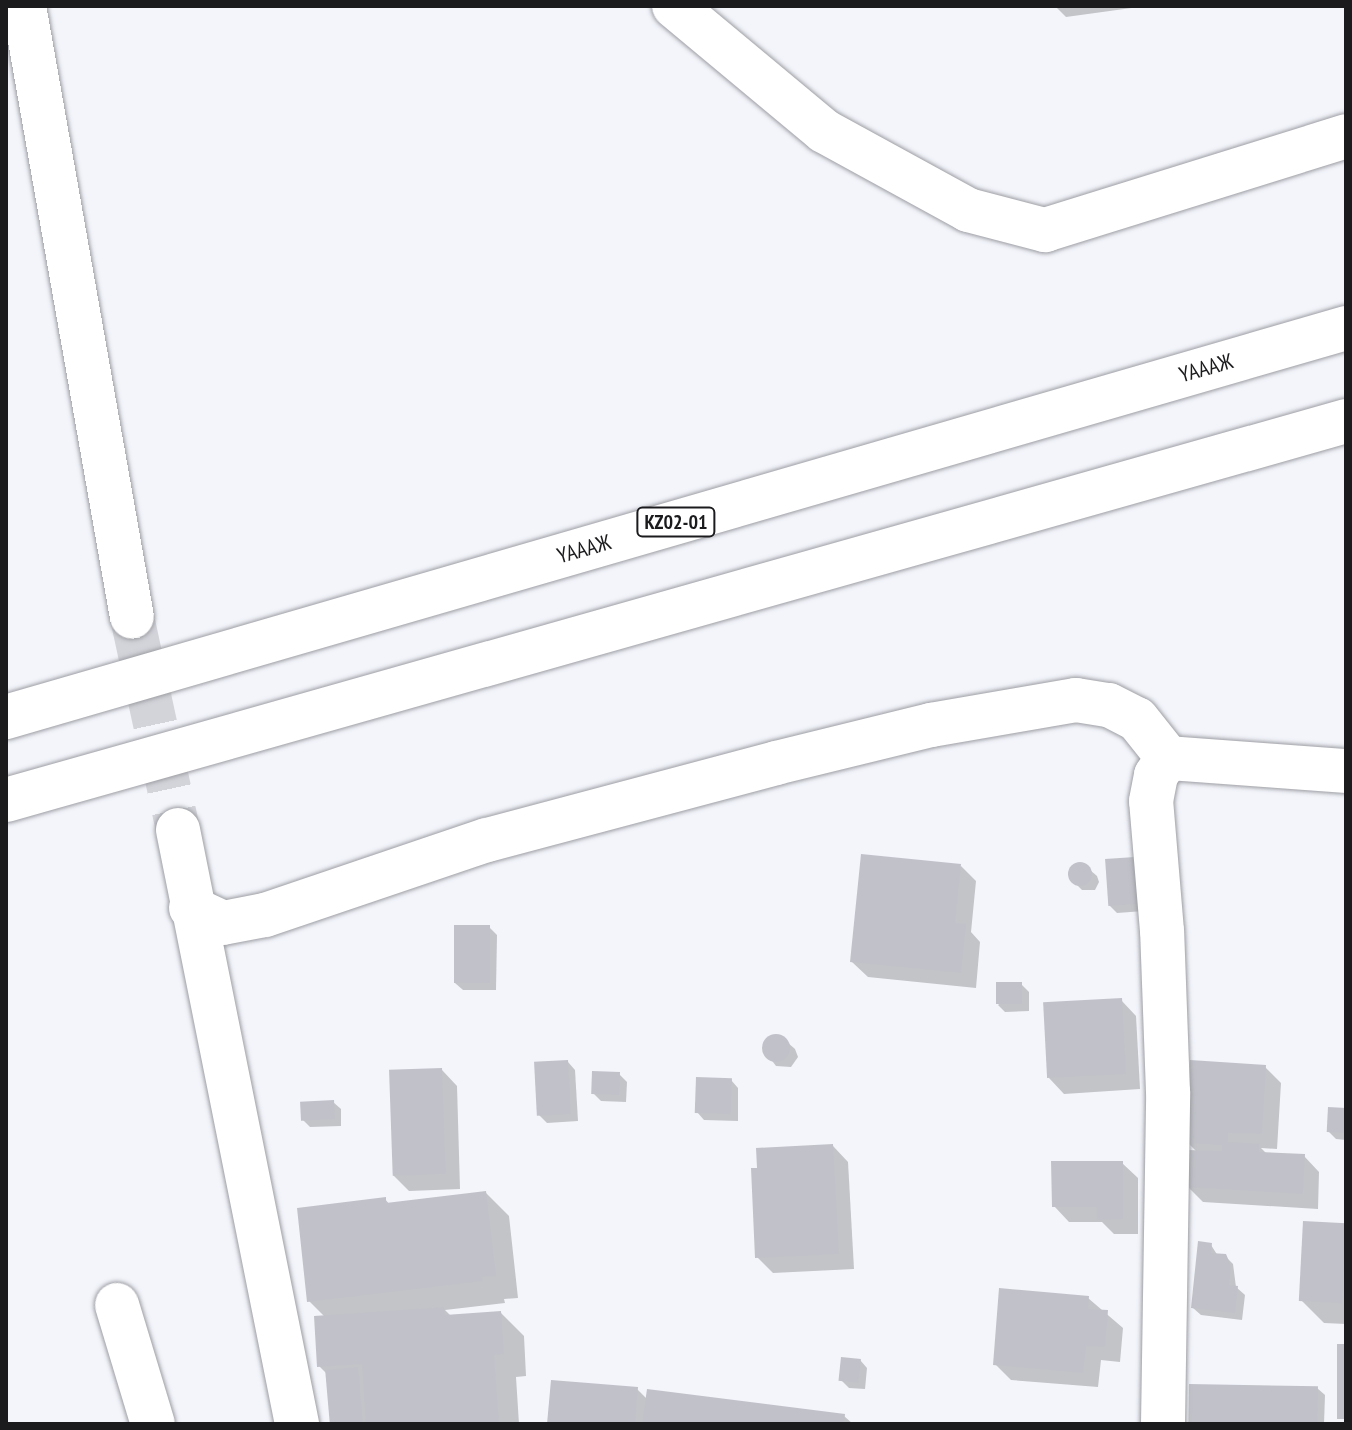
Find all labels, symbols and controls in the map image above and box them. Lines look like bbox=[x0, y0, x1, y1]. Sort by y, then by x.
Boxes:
street label: ҮАААЖ bbox=[1176, 348, 1236, 388]
road number: KZ02-01 bbox=[636, 506, 716, 538]
street label: ҮАААЖ bbox=[554, 529, 614, 569]

